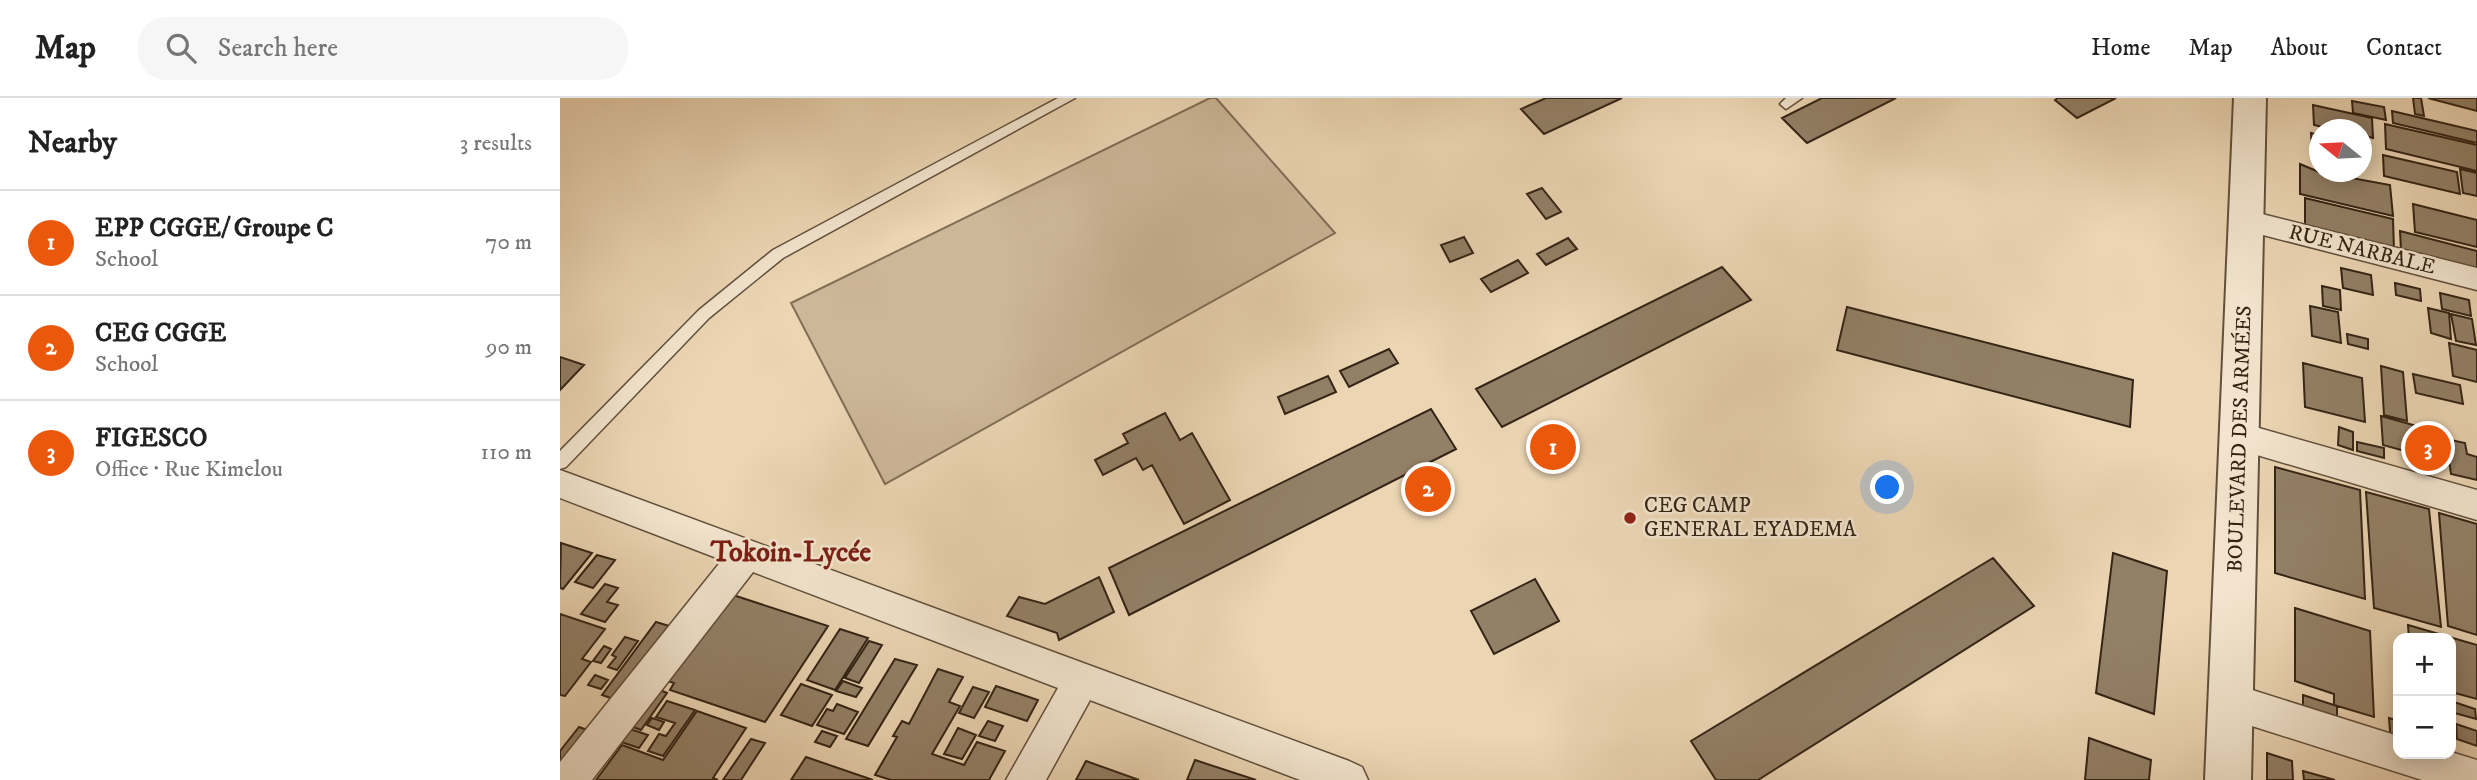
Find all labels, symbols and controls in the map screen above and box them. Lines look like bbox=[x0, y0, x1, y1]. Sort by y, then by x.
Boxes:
search box bbox=[138, 17, 628, 80]
text: Map bbox=[35, 28, 96, 69]
icon: search bbox=[162, 29, 200, 67]
text: Search here bbox=[218, 32, 338, 65]
text: Home bbox=[2091, 33, 2150, 63]
text: Map bbox=[2188, 33, 2233, 63]
text: About bbox=[2271, 33, 2328, 63]
text: Contact bbox=[2366, 33, 2442, 63]
north arrow bbox=[2309, 119, 2372, 182]
text: Nearby bbox=[28, 125, 117, 162]
text: 3 results bbox=[460, 129, 532, 158]
text: EPP CGGE/ Groupe C bbox=[95, 212, 334, 245]
street label: RUE NARBALE bbox=[2286, 219, 2438, 281]
text: 1 bbox=[47, 228, 55, 257]
text: 70 m bbox=[485, 228, 532, 257]
text: School bbox=[95, 245, 158, 274]
street label: BOULEVARD DES ARMÉES bbox=[2221, 305, 2258, 573]
text: CEG CGGE bbox=[95, 317, 227, 350]
text: 2 bbox=[45, 333, 57, 362]
text: 90 m bbox=[486, 333, 532, 362]
text: School bbox=[95, 350, 158, 379]
pin: 1 bbox=[1530, 421, 1576, 473]
text: FIGESCO bbox=[95, 422, 207, 455]
pin: 3 bbox=[2405, 422, 2451, 474]
text: 3 bbox=[47, 438, 55, 467]
text: 110 m bbox=[481, 438, 532, 467]
text: Office · Rue Kimelou bbox=[95, 455, 283, 484]
pin: 2 bbox=[1405, 463, 1451, 515]
your location bbox=[1870, 470, 1904, 504]
place label: CEG CAMP GENERAL EYADEMA bbox=[1644, 493, 1857, 543]
marker: CEG CAMP GENERAL EYADEMA bbox=[1622, 510, 1638, 526]
district label: Tokoin-Lycée bbox=[710, 535, 872, 570]
map controls bbox=[2393, 633, 2456, 759]
button: + bbox=[2393, 633, 2456, 696]
button: − bbox=[2393, 696, 2456, 759]

